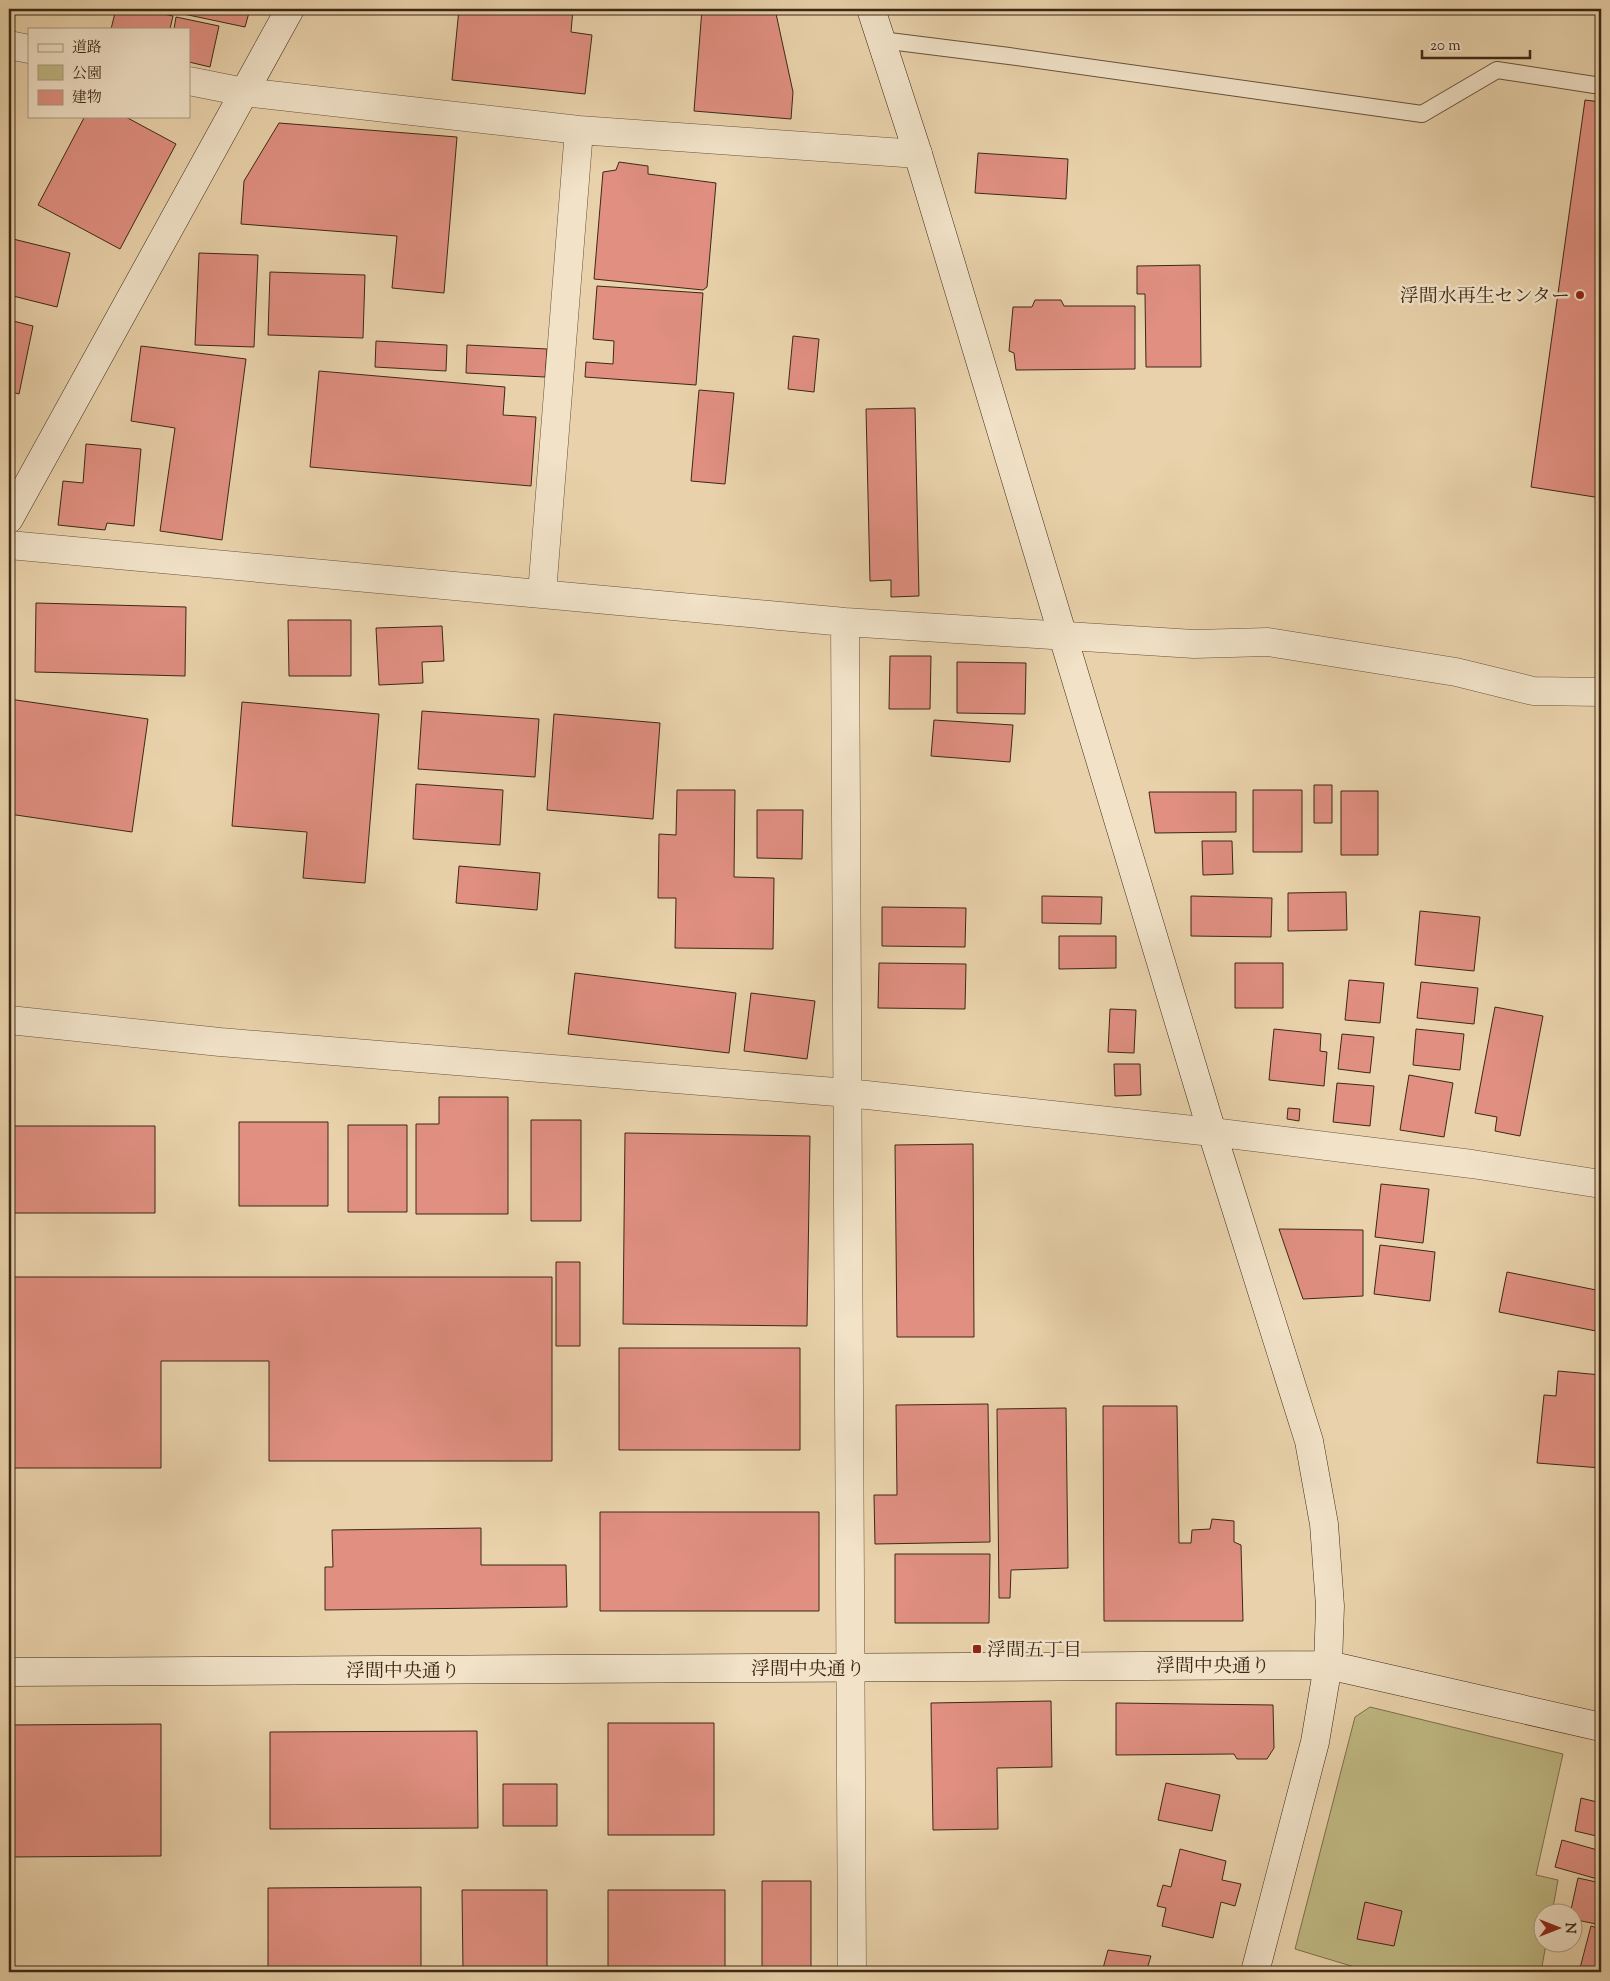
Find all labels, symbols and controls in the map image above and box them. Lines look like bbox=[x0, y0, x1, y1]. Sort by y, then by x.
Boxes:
legend bbox=[28, 28, 190, 118]
scale bar bbox=[1422, 28, 1530, 60]
text: 20 m bbox=[1430, 36, 1461, 57]
text: 道路 bbox=[72, 38, 102, 59]
text: 公園 bbox=[72, 64, 102, 85]
text: 建物 bbox=[72, 88, 102, 109]
place label: 浮間水再生センター bbox=[1400, 284, 1570, 311]
marker: 浮間水再生センター bbox=[1574, 289, 1586, 301]
place label: 浮間五丁目 bbox=[987, 1638, 1082, 1665]
marker: 浮間五丁目 bbox=[971, 1643, 983, 1655]
street label: 浮間中央通り bbox=[1156, 1654, 1270, 1681]
street label: 浮間中央通り bbox=[751, 1657, 865, 1684]
street label: 浮間中央通り bbox=[346, 1659, 460, 1686]
north arrow bbox=[1532, 1904, 1582, 1954]
text: N bbox=[1559, 1922, 1579, 1934]

